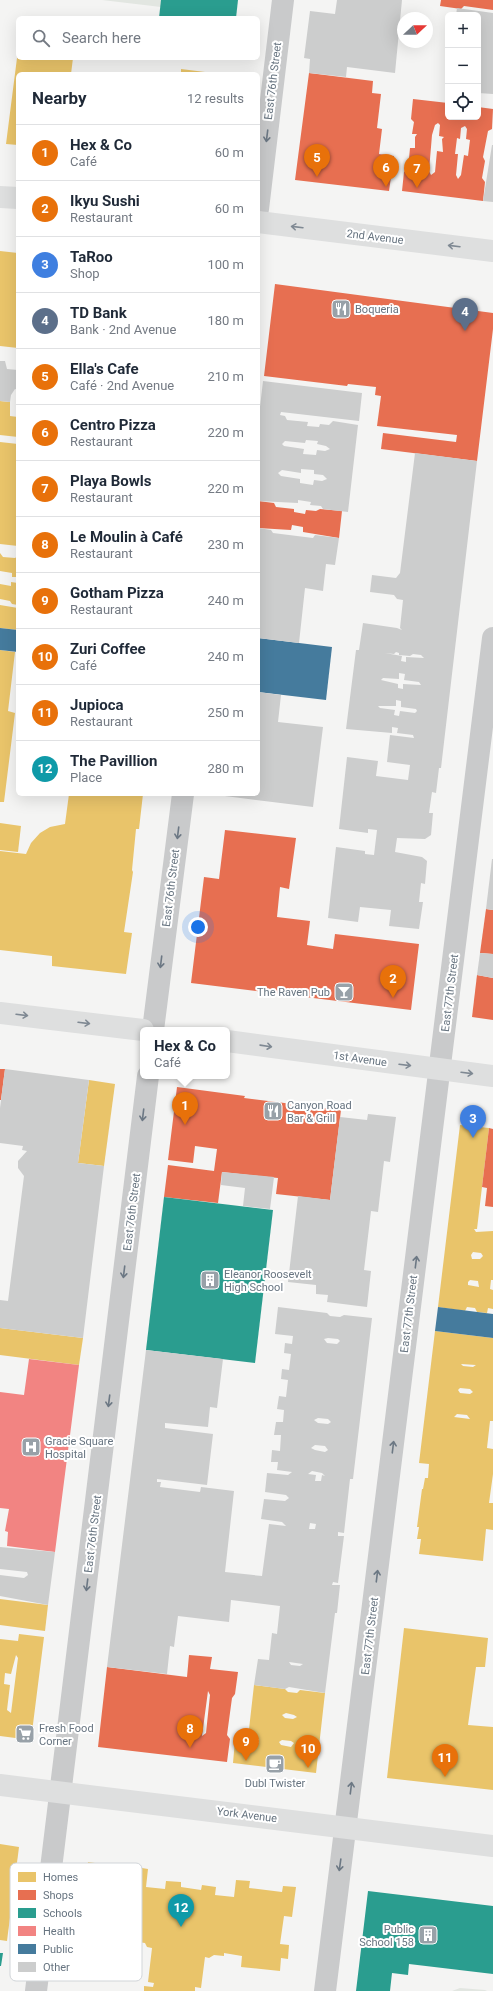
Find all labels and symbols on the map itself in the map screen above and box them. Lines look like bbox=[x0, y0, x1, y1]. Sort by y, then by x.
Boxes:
north arrow bbox=[397, 12, 433, 48]
street label: East 76th Street bbox=[262, 41, 284, 121]
one-way arrow bbox=[263, 129, 270, 142]
pin: 5 bbox=[304, 144, 330, 177]
pin: 6 bbox=[373, 154, 399, 187]
pin: 7 bbox=[404, 155, 430, 188]
one-way arrow bbox=[290, 223, 303, 231]
street label: 2nd Avenue bbox=[346, 227, 404, 247]
one-way arrow bbox=[448, 242, 461, 250]
restaurant icon: Boqueria bbox=[330, 298, 352, 320]
pin: 4 bbox=[452, 298, 478, 331]
place label: Boqueria bbox=[355, 303, 399, 316]
one-way arrow bbox=[174, 826, 182, 839]
street label: East 76th Street bbox=[160, 848, 182, 928]
your location bbox=[188, 917, 208, 937]
street label: East 77th Street bbox=[439, 953, 461, 1033]
one-way arrow bbox=[157, 955, 165, 968]
pin: 2 bbox=[380, 965, 406, 998]
bar icon: The Raven Pub bbox=[333, 981, 355, 1003]
place label: The Raven Pub bbox=[257, 986, 330, 999]
one-way arrow bbox=[16, 1012, 29, 1019]
one-way arrow bbox=[77, 1019, 90, 1027]
one-way arrow bbox=[259, 1042, 272, 1050]
street label: 1st Avenue bbox=[332, 1049, 388, 1069]
one-way arrow bbox=[398, 1061, 411, 1069]
one-way arrow bbox=[460, 1069, 473, 1076]
pin: 1 bbox=[172, 1092, 198, 1125]
place label: Canyon Road Bar & Grill bbox=[287, 1099, 352, 1125]
restaurant icon: Canyon Road Bar & Grill bbox=[262, 1100, 284, 1122]
pin: 3 bbox=[460, 1105, 486, 1138]
one-way arrow bbox=[139, 1108, 147, 1121]
street label: East 76th Street bbox=[121, 1172, 143, 1252]
one-way arrow bbox=[412, 1256, 420, 1269]
one-way arrow bbox=[121, 1265, 128, 1278]
place label: Eleanor Roosevelt High School bbox=[224, 1268, 312, 1294]
building icon: Eleanor Roosevelt High School bbox=[199, 1269, 221, 1291]
street label: East 77th Street bbox=[398, 1274, 420, 1354]
one-way arrow bbox=[105, 1394, 113, 1407]
place label: Gracie Square Hospital bbox=[45, 1435, 113, 1461]
hospital icon: Gracie Square Hospital bbox=[20, 1436, 42, 1458]
one-way arrow bbox=[389, 1441, 397, 1454]
street label: East 76th Street bbox=[82, 1494, 104, 1574]
one-way arrow bbox=[373, 1570, 381, 1583]
one-way arrow bbox=[83, 1578, 91, 1591]
street label: East 77th Street bbox=[359, 1596, 381, 1676]
pin: 8 bbox=[177, 1715, 203, 1748]
place label: Fresh Food Corner bbox=[39, 1722, 94, 1748]
supermarket icon: Fresh Food Corner bbox=[14, 1723, 36, 1745]
pin: 9 bbox=[233, 1728, 259, 1761]
pin: 10 bbox=[295, 1735, 321, 1768]
pin: 11 bbox=[432, 1744, 458, 1777]
cafe icon: Dubl Twister bbox=[264, 1753, 286, 1775]
place label: Dubl Twister bbox=[245, 1777, 306, 1790]
one-way arrow bbox=[347, 1782, 355, 1795]
street label: York Avenue bbox=[216, 1805, 278, 1825]
one-way arrow bbox=[336, 1858, 344, 1871]
legend bbox=[10, 1863, 142, 1981]
text: Homes bbox=[43, 1871, 79, 1884]
text: Shops bbox=[43, 1889, 74, 1902]
pin: 12 bbox=[168, 1894, 194, 1927]
text: Schools bbox=[43, 1907, 83, 1920]
place label: Public School 158 bbox=[359, 1923, 414, 1949]
building icon: Public School 158 bbox=[417, 1924, 439, 1946]
text: Health bbox=[43, 1925, 75, 1938]
text: Public bbox=[43, 1943, 74, 1956]
text: Other bbox=[43, 1961, 70, 1974]

